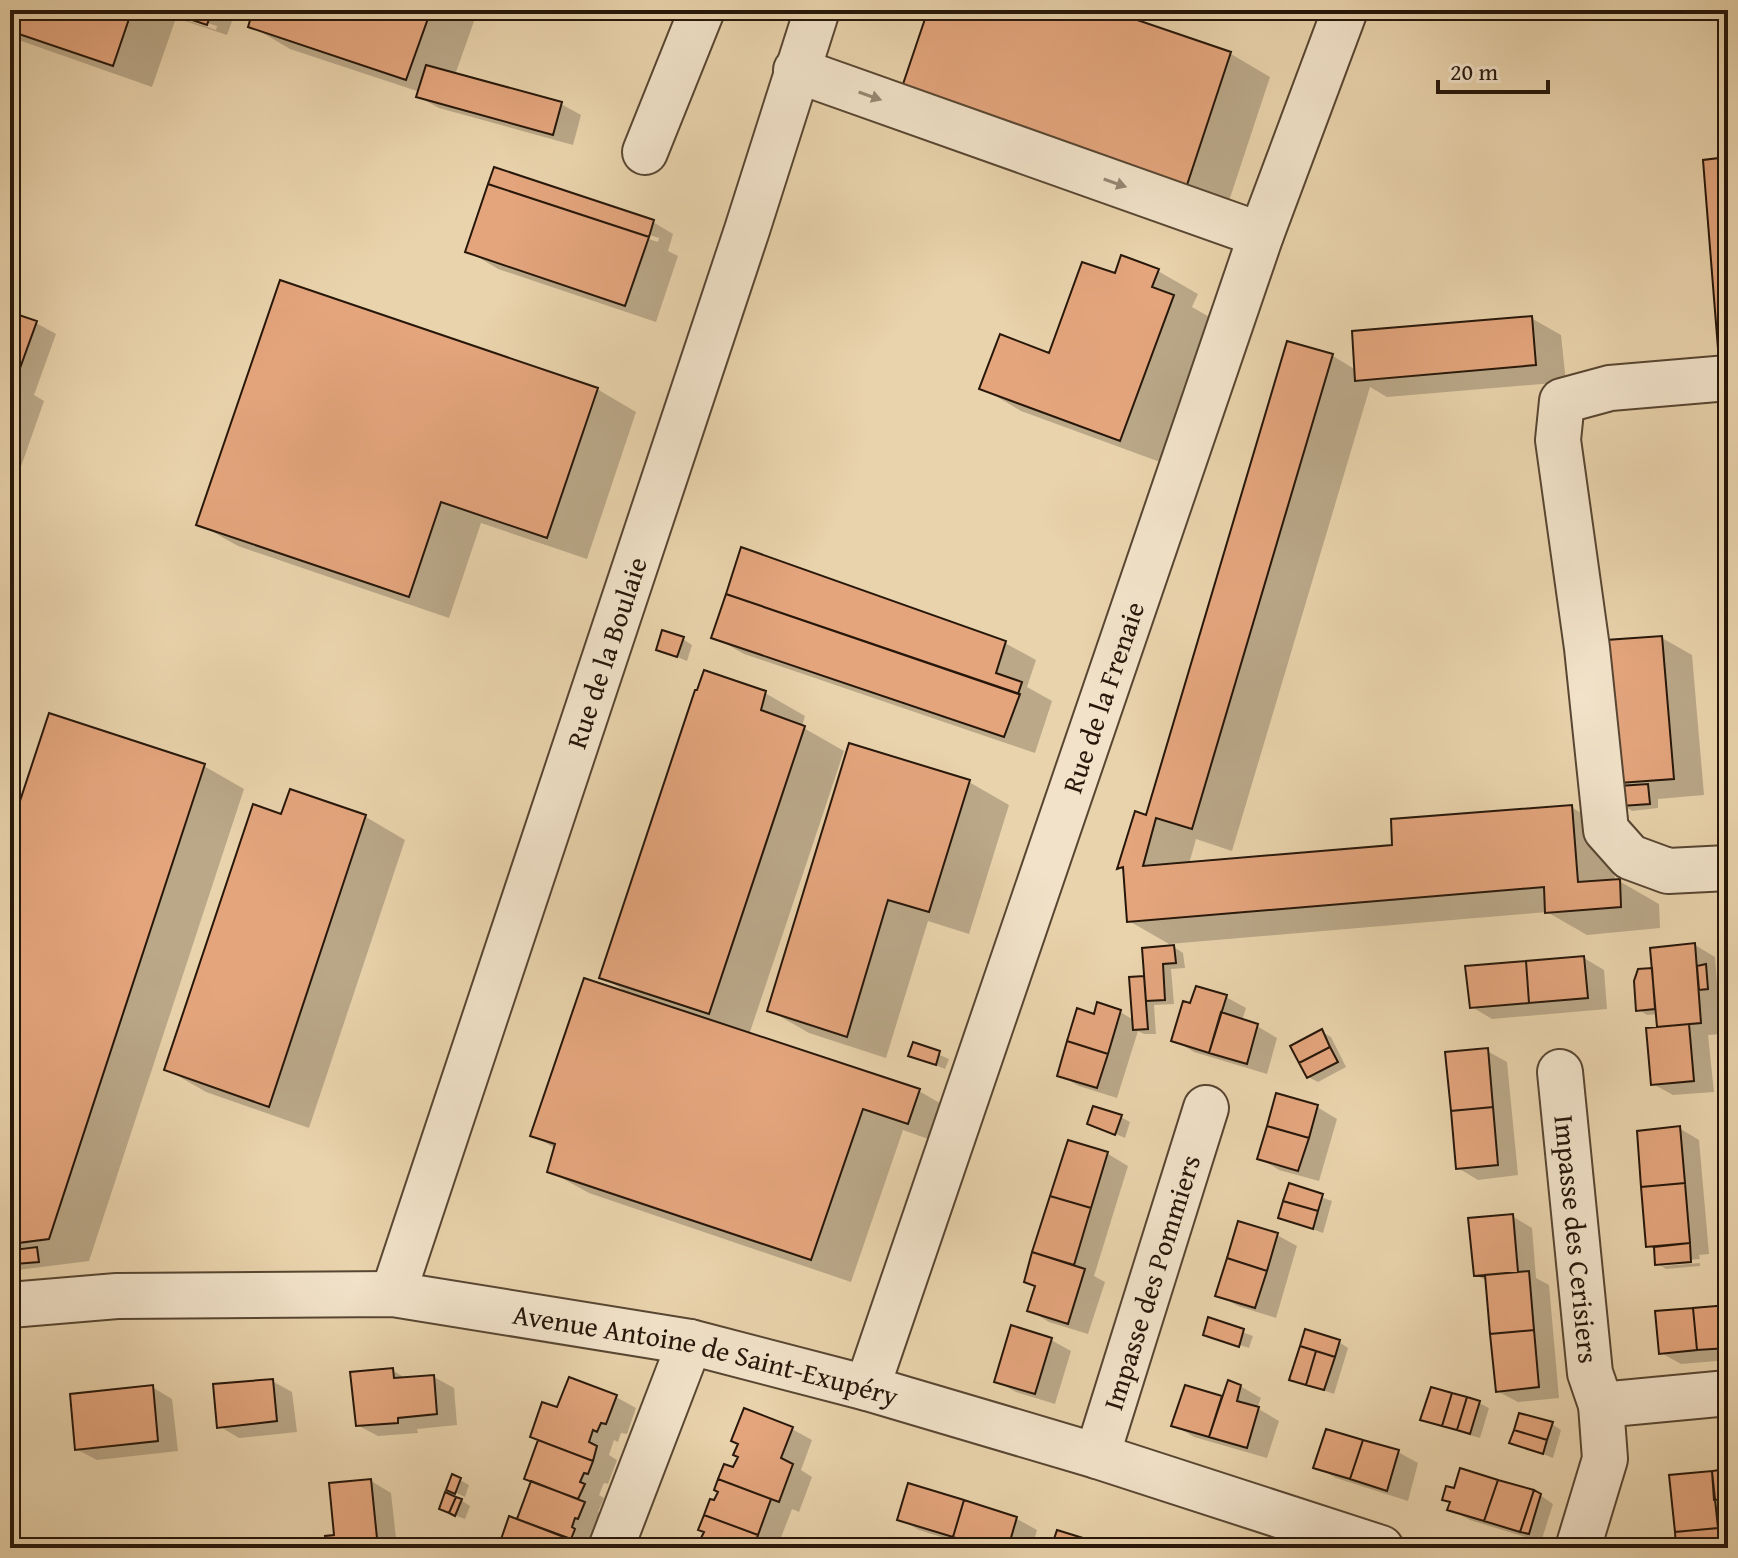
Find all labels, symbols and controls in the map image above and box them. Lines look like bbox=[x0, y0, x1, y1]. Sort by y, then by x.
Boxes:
scale bar bbox=[1438, 44, 1548, 94]
text: 20 m bbox=[1450, 54, 1498, 89]
one-way arrow bbox=[858, 91, 882, 103]
one-way arrow bbox=[1103, 177, 1127, 190]
street label: Rue de la Boulaie bbox=[555, 551, 657, 754]
street label: Rue de la Frenaie bbox=[1051, 596, 1154, 798]
street label: Impasse des Cerisiers bbox=[1544, 1113, 1610, 1365]
street label: Impasse des Pommiers bbox=[1092, 1149, 1210, 1415]
street label: Avenue Antoine de Saint-Exupéry bbox=[510, 1293, 903, 1416]

